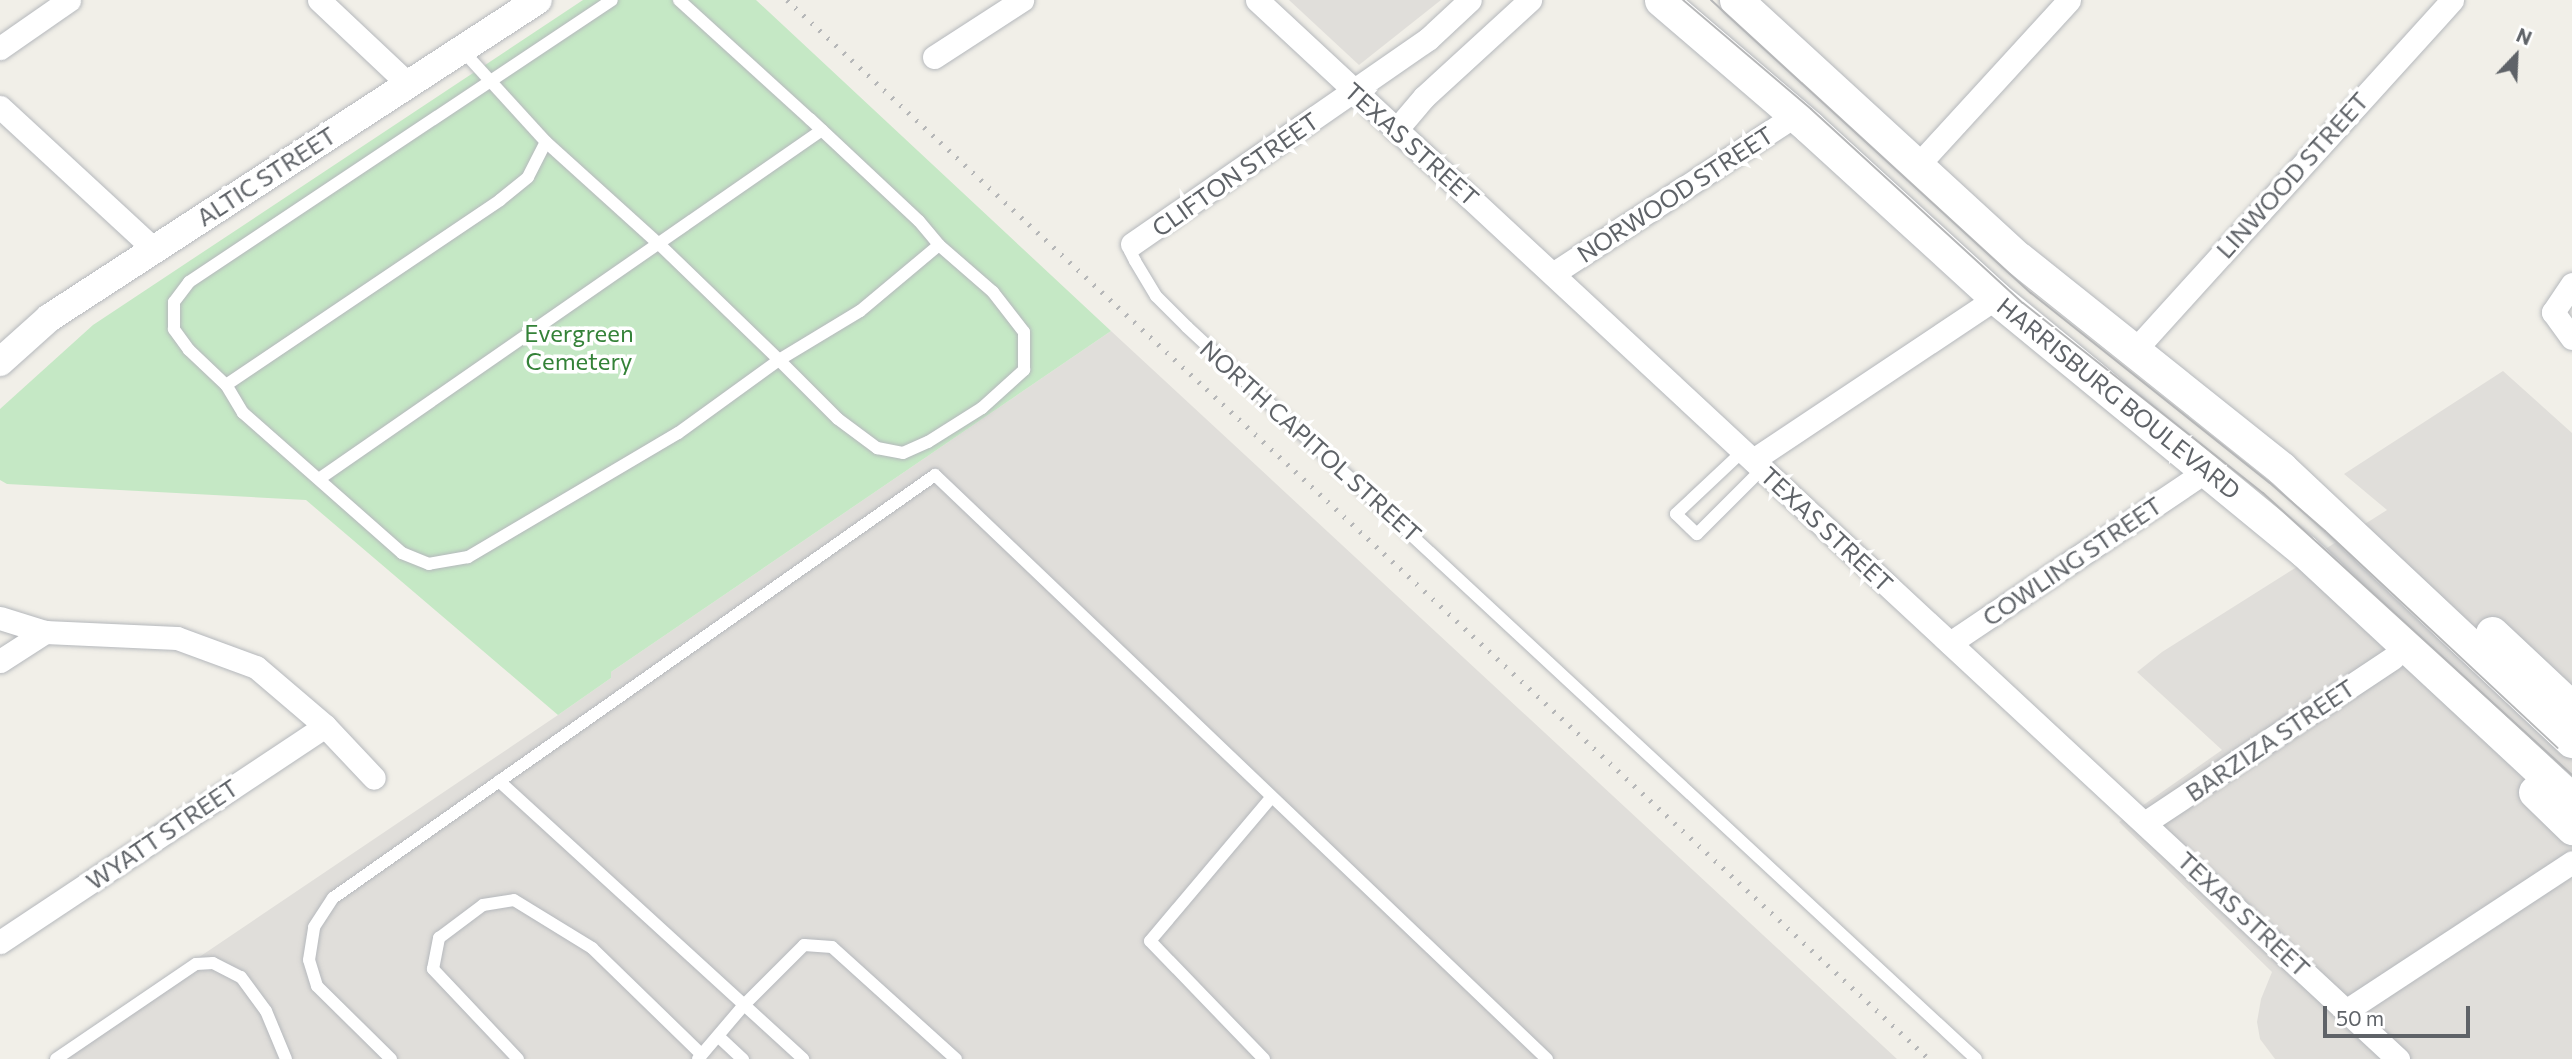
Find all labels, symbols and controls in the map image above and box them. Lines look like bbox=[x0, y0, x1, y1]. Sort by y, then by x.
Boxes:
north arrow bbox=[2481, 21, 2551, 91]
text: N bbox=[2513, 23, 2535, 50]
street label: TEXAS STREET bbox=[1339, 76, 1485, 212]
street label: LINWOOD STREET bbox=[2210, 86, 2374, 264]
street label: CLIFTON STREET bbox=[1146, 106, 1324, 242]
street label: ALTIC STREET bbox=[191, 120, 341, 232]
street label: NORWOOD STREET bbox=[1572, 120, 1778, 268]
street label: HARRISBURG BOULEVARD bbox=[1992, 291, 2246, 505]
park label: Evergreen Cemetery bbox=[524, 319, 634, 375]
street label: NORTH CAPITOL STREET bbox=[1194, 334, 1428, 548]
street label: TEXAS STREET bbox=[1755, 460, 1899, 598]
street label: COWLING STREET bbox=[1977, 490, 2167, 632]
street label: BARZIZA STREET bbox=[2180, 673, 2360, 807]
street label: WYATT STREET bbox=[81, 773, 243, 895]
street label: TEXAS STREET bbox=[2172, 845, 2316, 983]
scale bar bbox=[2327, 992, 2474, 1036]
text: 50 m bbox=[2336, 1005, 2384, 1030]

